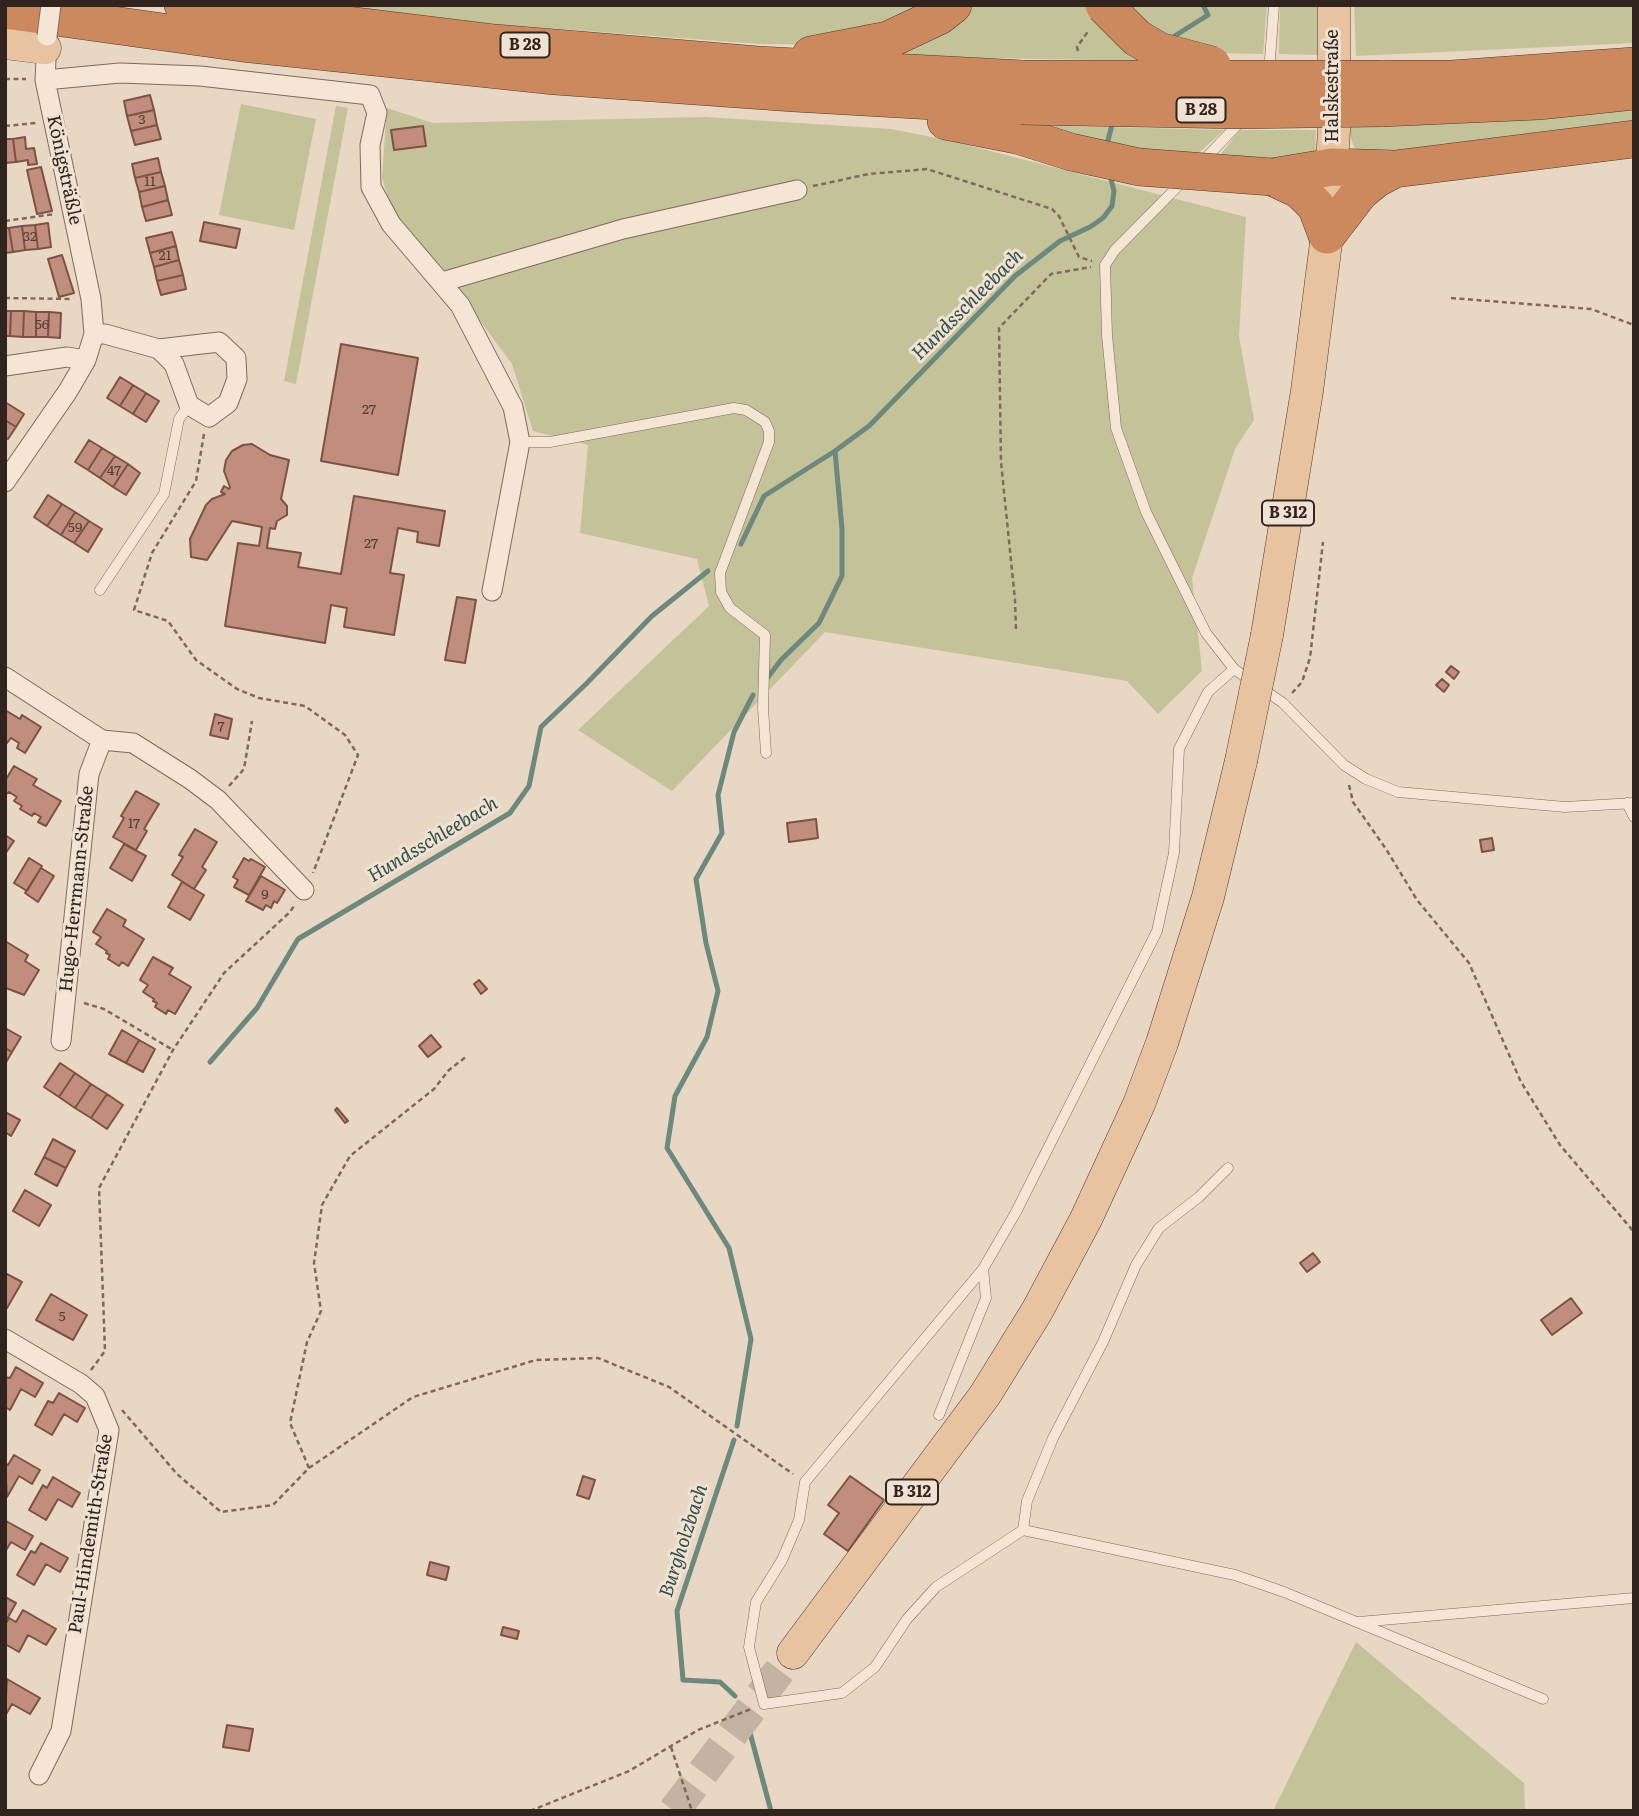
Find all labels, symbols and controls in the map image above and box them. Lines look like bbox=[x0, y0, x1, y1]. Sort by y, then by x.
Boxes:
street label: Halskestraße bbox=[1322, 29, 1344, 143]
road number: B 28 bbox=[500, 32, 550, 58]
road number: B 28 bbox=[1176, 97, 1226, 122]
house number: 3 bbox=[138, 112, 146, 128]
street label: Königsträßle bbox=[42, 113, 86, 227]
house number: 11 bbox=[144, 174, 156, 190]
house number: 32 bbox=[23, 229, 37, 245]
water label: Hundsschleebach bbox=[908, 245, 1028, 365]
house number: 21 bbox=[159, 248, 171, 264]
house number: 56 bbox=[35, 317, 49, 333]
house number: 27 bbox=[362, 402, 376, 418]
house number: 47 bbox=[107, 463, 121, 479]
road number: B 312 bbox=[1262, 500, 1314, 526]
house number: 59 bbox=[68, 520, 82, 536]
house number: 27 bbox=[364, 536, 378, 552]
house number: 7 bbox=[217, 719, 225, 735]
street label: Hugo-Herrmann-Straße bbox=[55, 785, 99, 993]
water label: Hundsschleebach bbox=[364, 792, 502, 888]
house number: 17 bbox=[128, 816, 140, 832]
house number: 9 bbox=[261, 887, 269, 903]
house number: 5 bbox=[58, 1309, 66, 1325]
street label: Paul-Hindemith-Straße bbox=[65, 1433, 117, 1635]
road number: B 312 bbox=[886, 1480, 938, 1504]
water label: Burgholzbach bbox=[655, 1482, 713, 1600]

